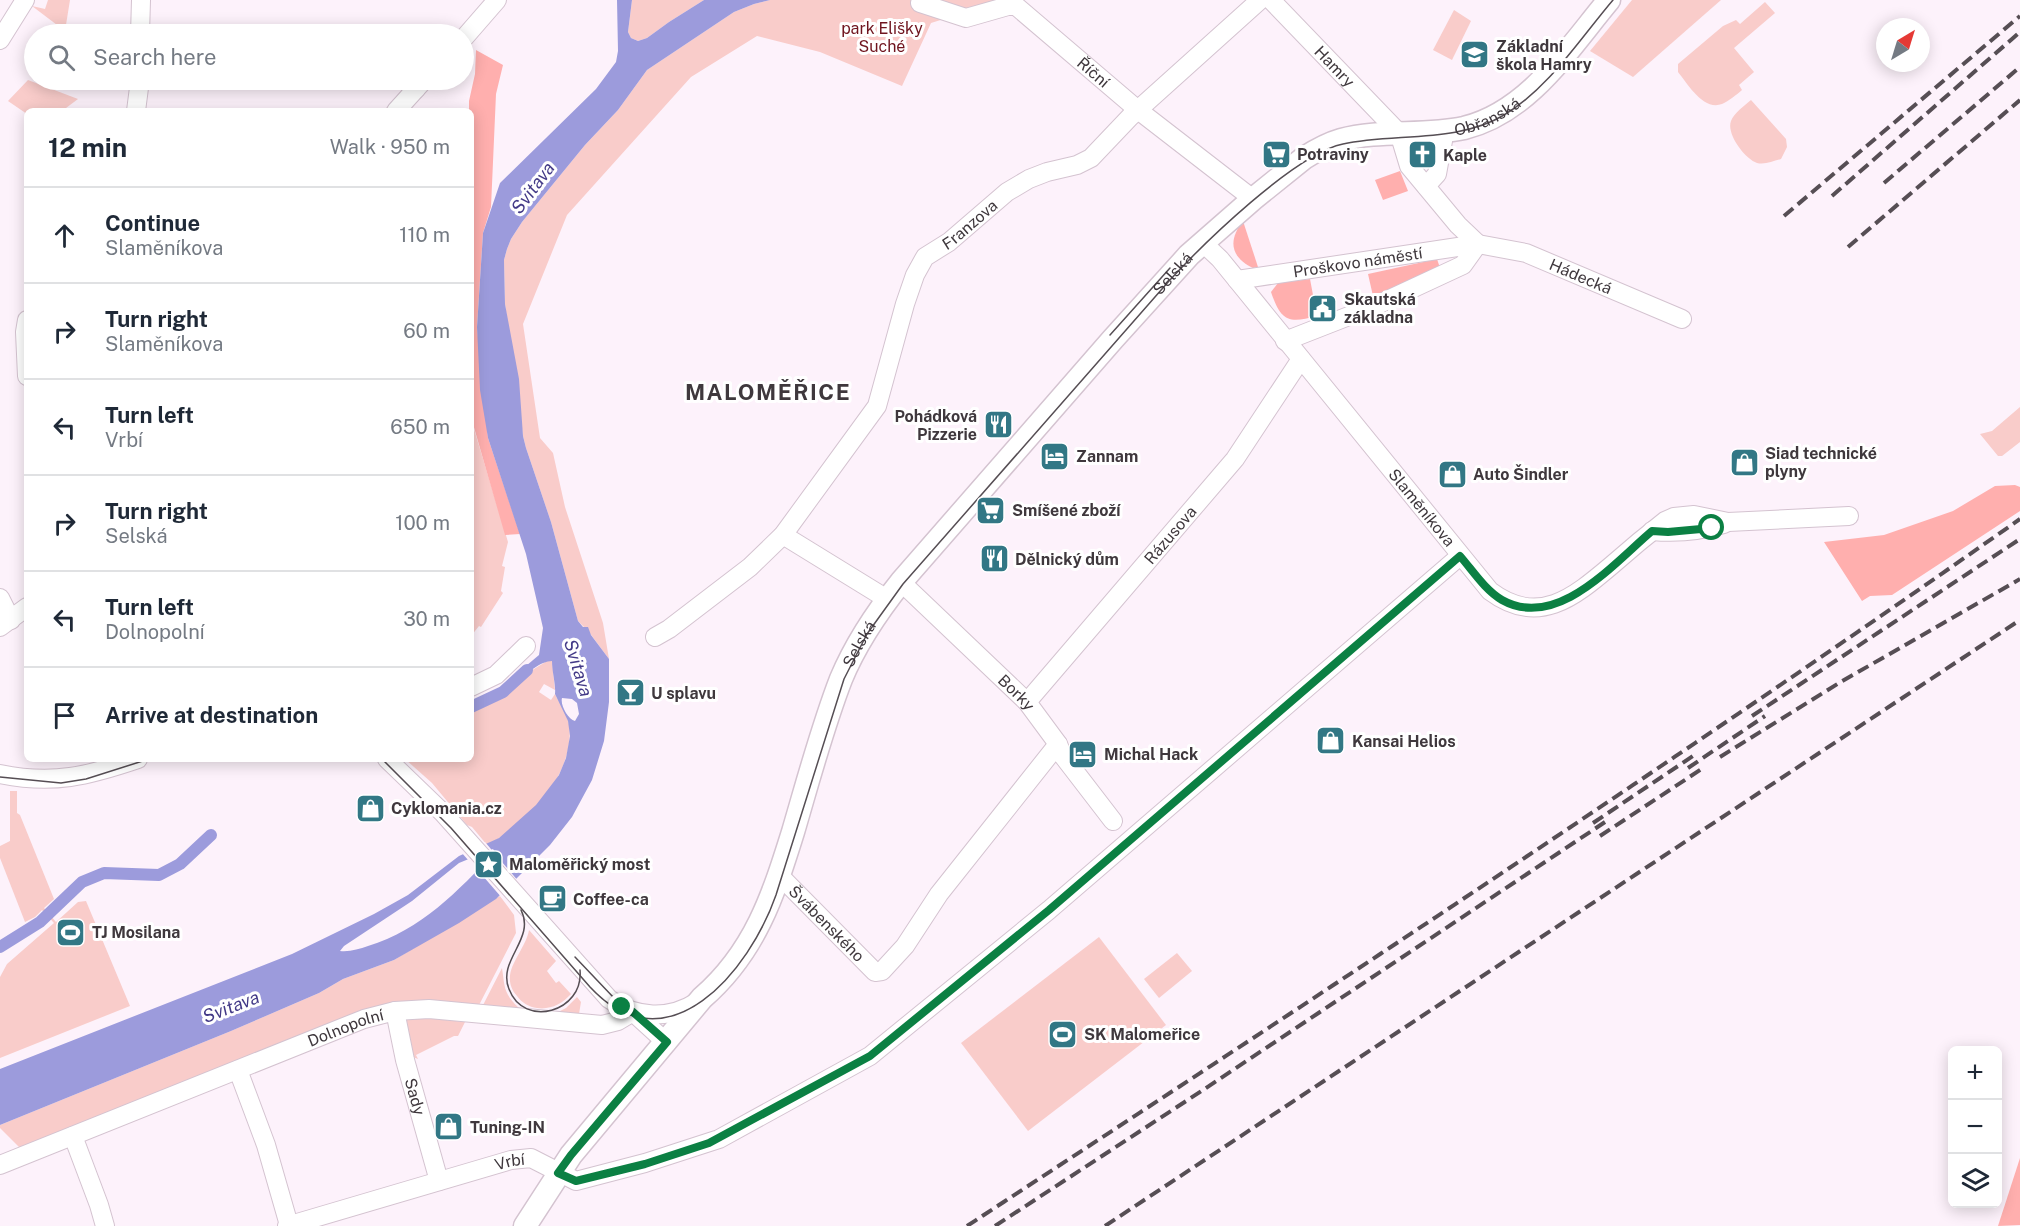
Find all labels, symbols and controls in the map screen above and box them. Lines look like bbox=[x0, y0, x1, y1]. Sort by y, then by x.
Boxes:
north arrow bbox=[1876, 18, 1930, 72]
park label: park Elišky Suché bbox=[841, 19, 923, 56]
search box bbox=[24, 24, 474, 90]
place label: Základní škola Hamry bbox=[1496, 37, 1592, 74]
school or university icon: Základní škola Hamry bbox=[1459, 39, 1491, 71]
icon: search bbox=[45, 41, 78, 74]
street label: Hamry bbox=[1310, 42, 1359, 92]
text: Search here bbox=[93, 44, 217, 70]
street label: Říční bbox=[1073, 53, 1114, 92]
street label: Obřanská bbox=[1453, 94, 1524, 140]
text: 12 min bbox=[48, 132, 127, 163]
text: Walk · 950 m bbox=[330, 135, 450, 159]
supermarket icon: Potraviny bbox=[1260, 138, 1292, 170]
church icon: Kaple bbox=[1406, 139, 1438, 171]
place label: Potraviny bbox=[1297, 145, 1369, 164]
place label: Kaple bbox=[1443, 146, 1487, 165]
water label: Svitava bbox=[506, 158, 559, 218]
street label: Franzova bbox=[939, 196, 1001, 254]
text: Continue bbox=[105, 210, 200, 236]
icon: ahead bbox=[48, 219, 81, 252]
text: 110 m bbox=[399, 223, 450, 247]
text: Slaměníkova bbox=[105, 236, 223, 260]
street label: Proškovo náměstí bbox=[1292, 243, 1425, 282]
street label: Selská bbox=[1149, 249, 1197, 299]
street label: Hádecká bbox=[1547, 255, 1615, 298]
place label: Skautská základna bbox=[1344, 290, 1416, 327]
public building icon: Skautská základna bbox=[1307, 292, 1339, 324]
text: Turn right bbox=[105, 306, 208, 332]
icon: right bbox=[48, 315, 81, 348]
text: 60 m bbox=[403, 319, 450, 343]
text: Slaměníkova bbox=[105, 332, 223, 356]
district label: MALOMĚŘICE bbox=[685, 379, 851, 405]
text: Turn left bbox=[105, 402, 194, 428]
place label: Pohádková Pizzerie bbox=[894, 407, 977, 444]
restaurant icon: Pohádková Pizzerie bbox=[982, 409, 1014, 441]
icon: left bbox=[48, 411, 81, 444]
text: 650 m bbox=[390, 415, 450, 439]
text: Vrbí bbox=[105, 428, 143, 452]
hotel icon: Zannam bbox=[1039, 440, 1071, 472]
place label: Siad technické plyny bbox=[1765, 444, 1877, 481]
shop icon: Siad technické plyny bbox=[1728, 446, 1760, 478]
place label: Zannam bbox=[1076, 447, 1138, 466]
shop icon: Auto Šindler bbox=[1436, 458, 1468, 490]
place label: Auto Šindler bbox=[1473, 464, 1569, 484]
street label: Slaměníkova bbox=[1384, 465, 1459, 550]
supermarket icon: Smíšené zboží bbox=[975, 494, 1007, 526]
text: Turn right bbox=[105, 498, 208, 524]
place label: Smíšené zboží bbox=[1012, 501, 1121, 520]
street label: Rázusova bbox=[1140, 502, 1200, 568]
icon: right bbox=[48, 507, 81, 540]
text: 100 m bbox=[395, 511, 450, 535]
route start bbox=[1698, 514, 1724, 540]
text: Selská bbox=[105, 524, 168, 548]
restaurant icon: Dělnický dům bbox=[978, 543, 1010, 575]
place label: Dělnický dům bbox=[1015, 550, 1119, 569]
text: Turn left bbox=[105, 594, 194, 620]
icon: left bbox=[48, 603, 81, 636]
text: 30 m bbox=[403, 607, 450, 631]
street label: Selská bbox=[839, 617, 880, 670]
text: Dolnopolní bbox=[105, 620, 205, 644]
water label: Svitava bbox=[560, 637, 597, 699]
street label: Borky bbox=[994, 671, 1039, 715]
bar icon: U splavu bbox=[614, 677, 646, 709]
place label: U splavu bbox=[651, 684, 716, 703]
icon: arrive bbox=[48, 699, 81, 732]
text: Arrive at destination bbox=[105, 702, 318, 728]
shop icon: Kansai Helios bbox=[1315, 725, 1347, 757]
place label: Kansai Helios bbox=[1352, 732, 1456, 751]
hotel icon: Michal Hack bbox=[1067, 738, 1099, 770]
place label: Michal Hack bbox=[1104, 745, 1198, 764]
shop icon: Cyklomania.cz bbox=[354, 792, 386, 824]
place label: Cyklomania.cz bbox=[391, 799, 502, 818]
place icon: Maloměřický most bbox=[472, 848, 504, 880]
place label: Maloměřický most bbox=[509, 855, 651, 874]
street label: Švábenského bbox=[785, 881, 868, 966]
cafe icon: Coffee-ca bbox=[536, 883, 568, 915]
place label: Coffee-ca bbox=[573, 890, 649, 909]
sports icon: TJ Mosilana bbox=[55, 916, 87, 948]
place label: TJ Mosilana bbox=[92, 923, 180, 942]
water label: Svitava bbox=[199, 986, 262, 1027]
route end bbox=[608, 993, 634, 1019]
street label: Dolnopolní bbox=[305, 1005, 387, 1051]
sports icon: SK Malomeřice bbox=[1047, 1018, 1079, 1050]
place label: SK Malomeřice bbox=[1084, 1025, 1200, 1044]
map controls bbox=[1948, 1046, 2002, 1208]
button: + bbox=[1948, 1046, 2002, 1100]
street label: Sady bbox=[401, 1076, 429, 1118]
button: − bbox=[1948, 1100, 2002, 1154]
shop icon: Tuning-IN bbox=[433, 1111, 465, 1143]
place label: Tuning-IN bbox=[470, 1118, 545, 1137]
street label: Vrbí bbox=[492, 1150, 527, 1174]
button: layers bbox=[1948, 1154, 2002, 1208]

